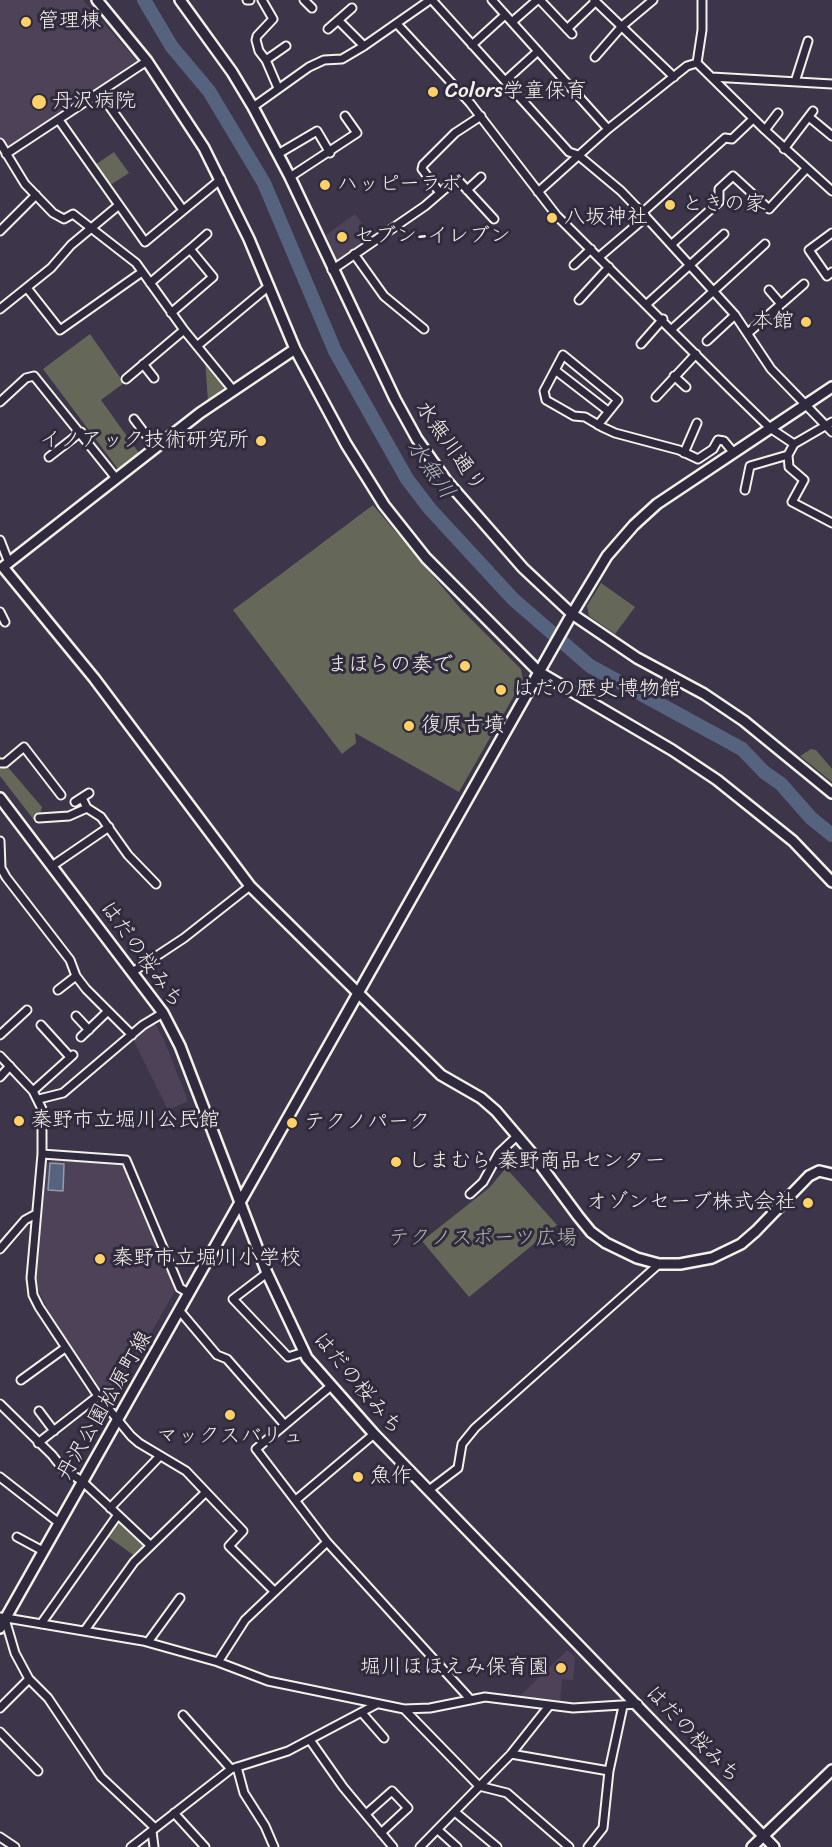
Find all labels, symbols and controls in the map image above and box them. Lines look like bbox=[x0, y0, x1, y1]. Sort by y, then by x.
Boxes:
place label: 管理棟 bbox=[38, 9, 101, 35]
marker: 管理棟 bbox=[19, 15, 33, 29]
place label: Colors学童保育 bbox=[445, 79, 587, 105]
marker: Colors学童保育 bbox=[426, 85, 440, 99]
place label: 丹沢病院 bbox=[52, 89, 136, 115]
marker: 丹沢病院 bbox=[30, 93, 48, 111]
place label: ハッピーラボ bbox=[337, 172, 462, 198]
marker: ハッピーラボ bbox=[318, 178, 332, 192]
place label: ときの家 bbox=[682, 192, 766, 218]
marker: ときの家 bbox=[663, 198, 677, 212]
place label: 八坂神社 bbox=[564, 205, 648, 231]
marker: 八坂神社 bbox=[545, 211, 559, 225]
place label: セブン-イレブン bbox=[354, 224, 511, 250]
marker: セブン-イレブン bbox=[335, 230, 349, 244]
place label: 本館 bbox=[752, 309, 794, 335]
marker: 本館 bbox=[799, 315, 813, 329]
street label: 水無川通り bbox=[410, 397, 490, 497]
place label: イノアック技術研究所 bbox=[39, 428, 249, 454]
marker: イノアック技術研究所 bbox=[254, 434, 268, 448]
water label: 水無川 bbox=[400, 435, 460, 505]
place label: まほらの奏で bbox=[327, 653, 453, 679]
marker: まほらの奏で bbox=[458, 659, 472, 673]
place label: はだの歴史博物館 bbox=[513, 677, 681, 703]
marker: はだの歴史博物館 bbox=[494, 683, 508, 697]
place label: 復原古墳 bbox=[421, 713, 505, 739]
marker: 復原古墳 bbox=[402, 719, 416, 733]
street label: はだの桜みち bbox=[94, 897, 188, 1013]
place label: 秦野市立堀川公民館 bbox=[31, 1108, 220, 1134]
place label: テクノパーク bbox=[304, 1110, 430, 1136]
marker: 秦野市立堀川公民館 bbox=[12, 1114, 26, 1128]
marker: テクノパーク bbox=[285, 1116, 299, 1130]
place label: しまむら 秦野商品センター bbox=[408, 1149, 665, 1175]
marker: しまむら 秦野商品センター bbox=[389, 1155, 403, 1169]
place label: オゾンセーブ株式会社 bbox=[586, 1190, 796, 1216]
marker: オゾンセーブ株式会社 bbox=[801, 1196, 815, 1210]
park label: テクノスポーツ広場 bbox=[389, 1226, 577, 1252]
place label: 秦野市立堀川小学校 bbox=[112, 1246, 301, 1272]
marker: 秦野市立堀川小学校 bbox=[93, 1252, 107, 1266]
street label: 丹沢公園松原町線 bbox=[52, 1327, 158, 1485]
street label: はだの桜みち bbox=[307, 1328, 407, 1440]
marker: マックスバリュ bbox=[223, 1408, 237, 1422]
place label: マックスバリュ bbox=[157, 1424, 303, 1450]
place label: 魚作 bbox=[370, 1464, 412, 1490]
marker: 魚作 bbox=[351, 1470, 365, 1484]
place label: 堀川ほほえみ保育園 bbox=[360, 1655, 549, 1681]
marker: 堀川ほほえみ保育園 bbox=[554, 1661, 568, 1675]
street label: はだの桜みち bbox=[639, 1681, 745, 1789]

